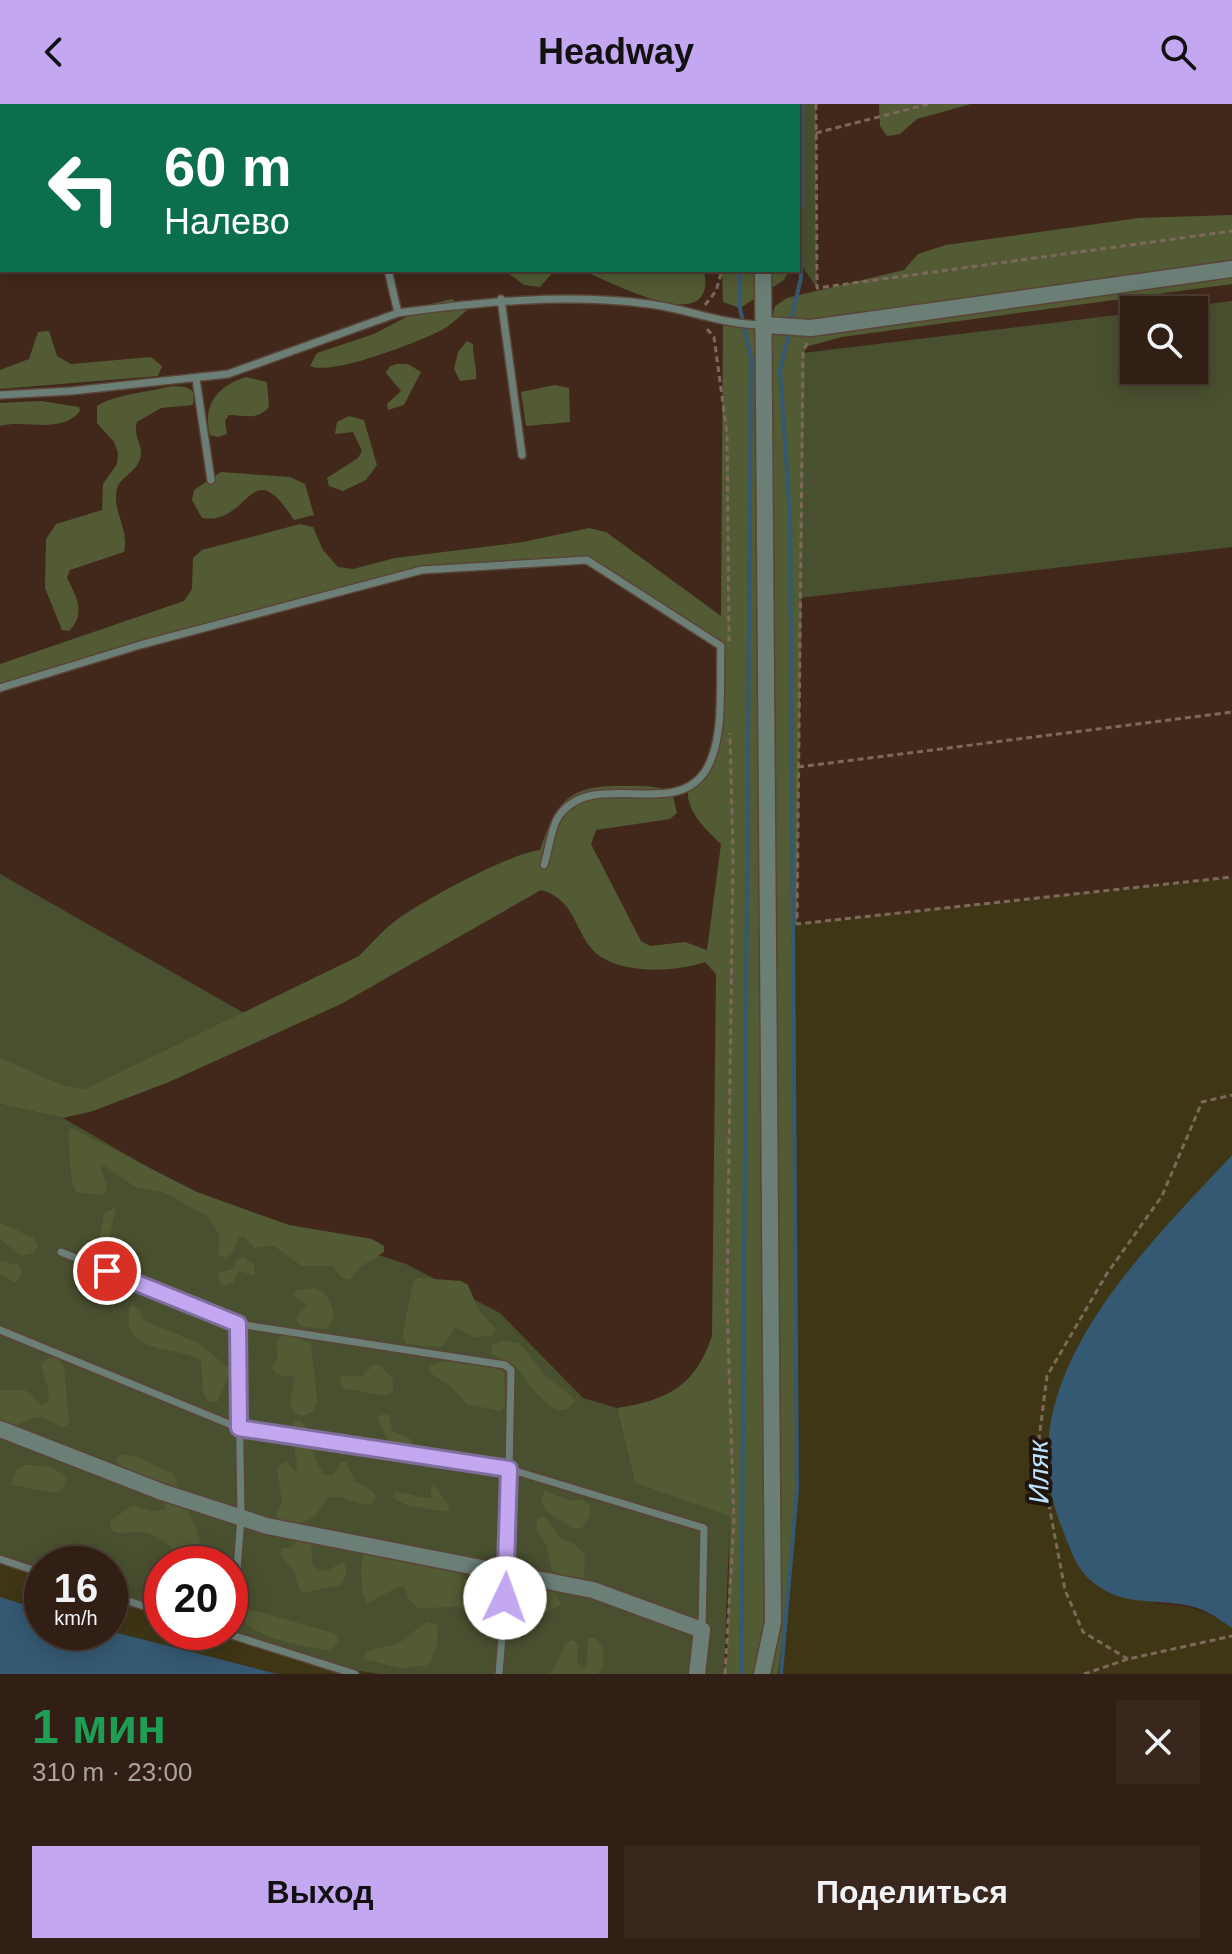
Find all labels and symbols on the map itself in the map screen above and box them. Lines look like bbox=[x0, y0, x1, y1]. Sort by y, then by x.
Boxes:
pin bbox=[73, 1237, 141, 1305]
water label: Иляк bbox=[1022, 1438, 1055, 1504]
speed limit sign: 20 bbox=[144, 1546, 248, 1650]
position arrow bbox=[463, 1556, 547, 1640]

